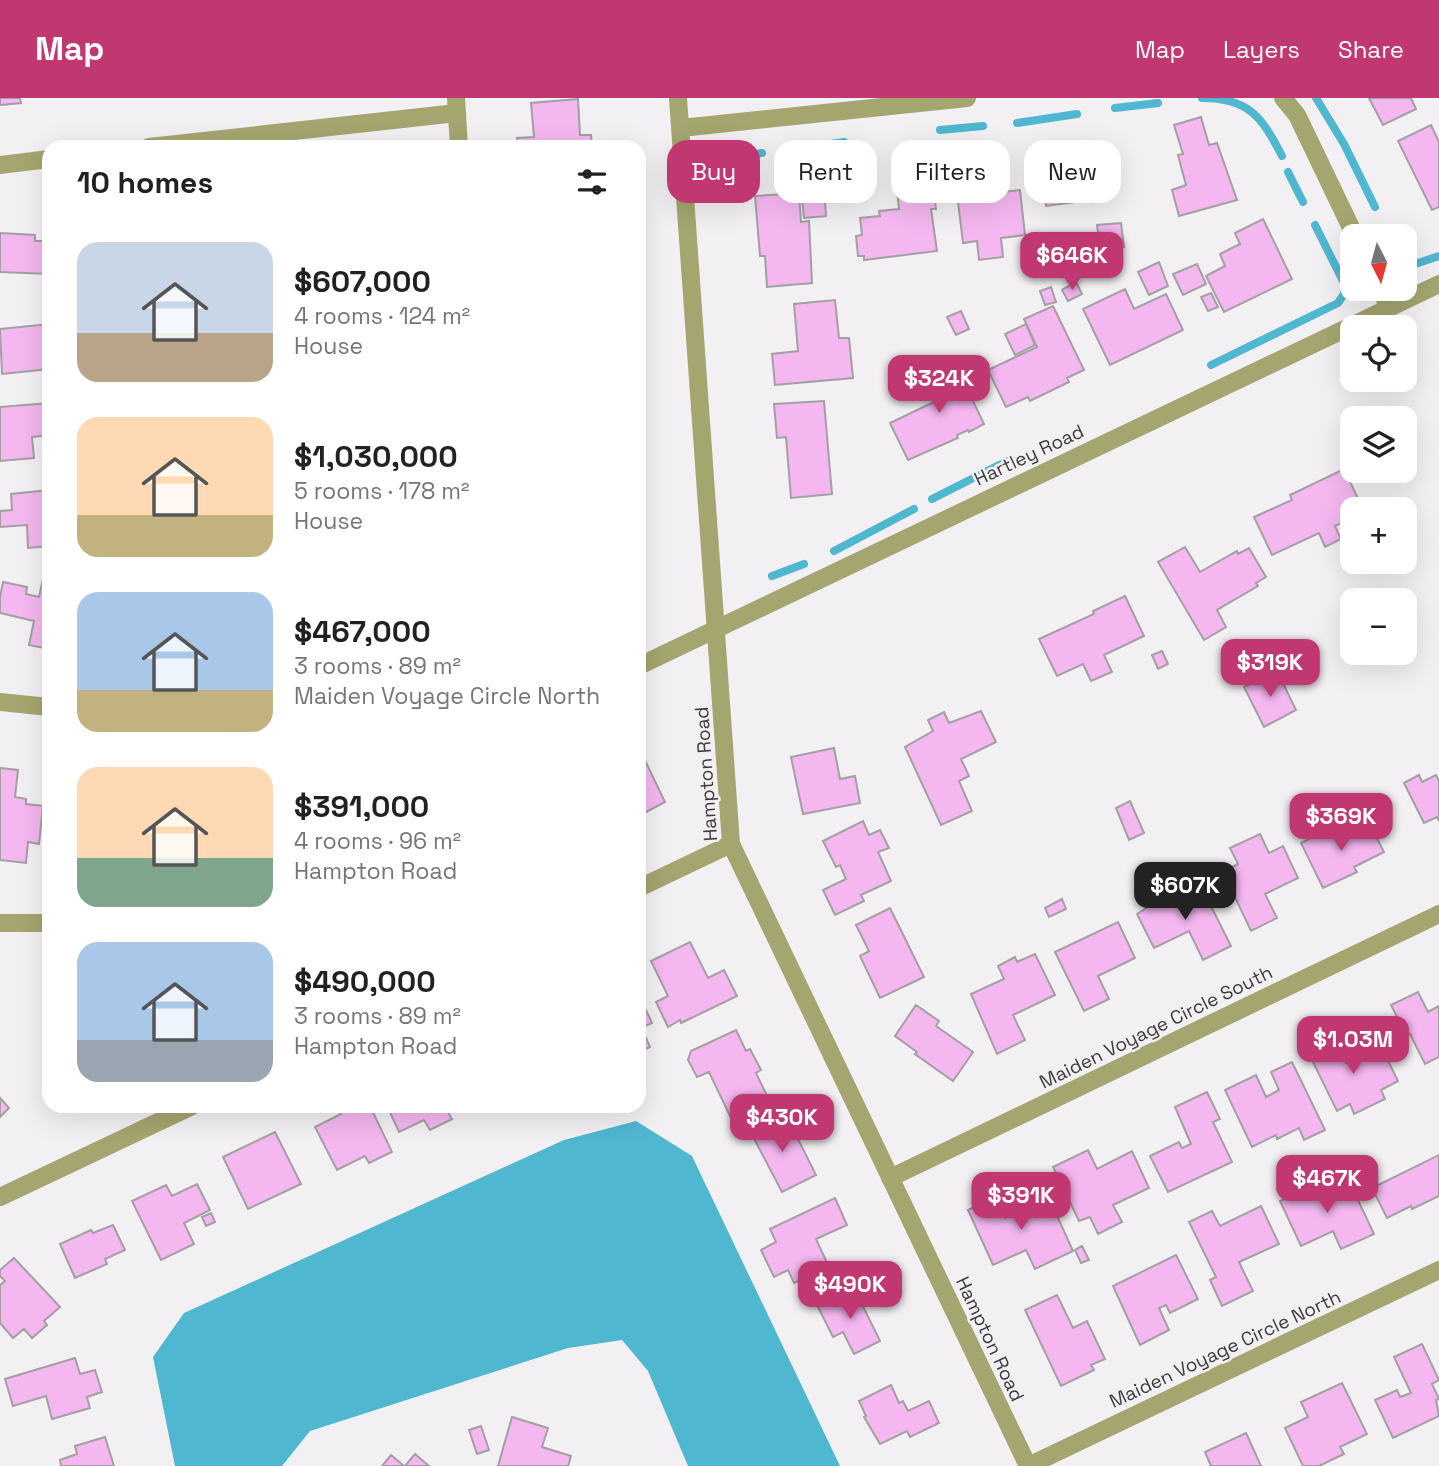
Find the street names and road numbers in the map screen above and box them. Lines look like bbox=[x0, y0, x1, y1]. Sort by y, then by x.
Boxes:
street label: Hartley Road bbox=[970, 419, 1088, 491]
street label: Hampton Road bbox=[689, 706, 723, 842]
street label: Maiden Voyage Circle South bbox=[1035, 960, 1277, 1094]
street label: Hampton Road bbox=[950, 1273, 1030, 1405]
street label: Maiden Voyage Circle North bbox=[1105, 1284, 1345, 1414]

